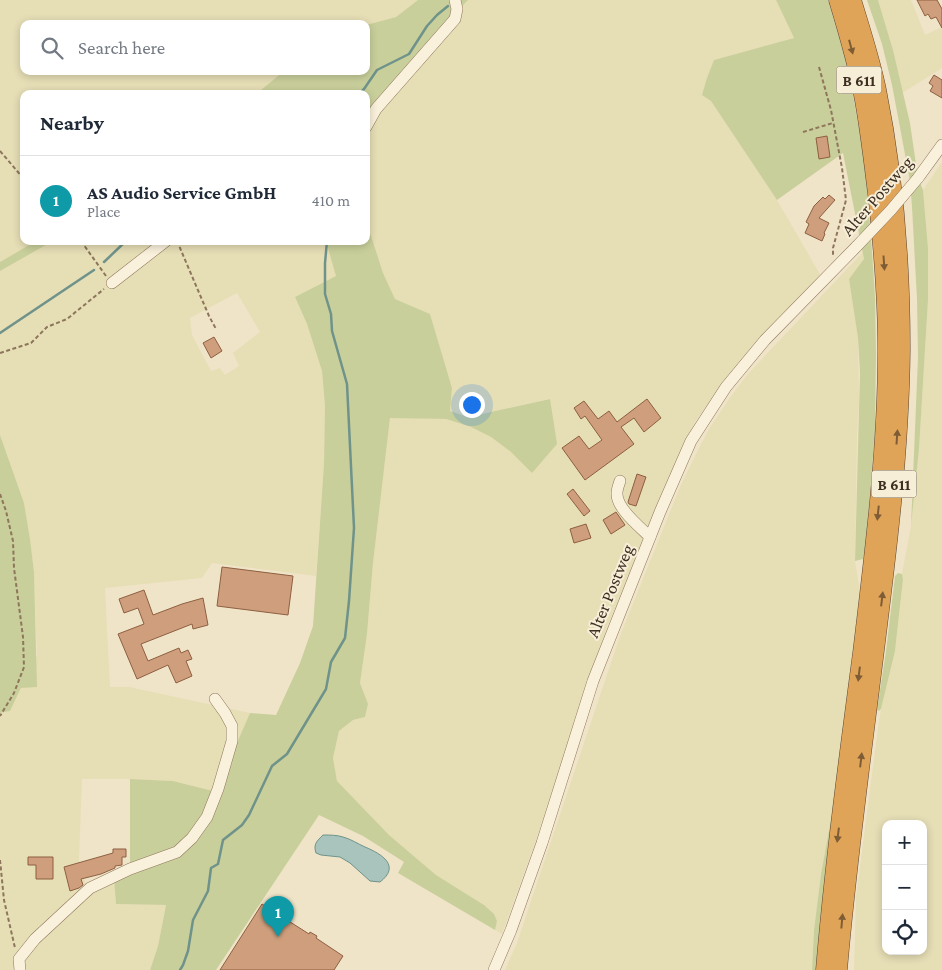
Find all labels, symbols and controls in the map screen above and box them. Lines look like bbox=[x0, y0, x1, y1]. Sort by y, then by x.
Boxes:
search box bbox=[20, 20, 370, 75]
icon: search bbox=[38, 34, 66, 62]
text: Search here bbox=[78, 37, 165, 58]
one-way arrow bbox=[848, 39, 856, 54]
road number: B 611 bbox=[836, 66, 882, 94]
text: Nearby bbox=[40, 111, 104, 135]
street label: Alter Postweg bbox=[837, 152, 917, 240]
text: AS Audio Service GmbH bbox=[87, 182, 276, 203]
text: 1 bbox=[53, 192, 59, 209]
text: 410 m bbox=[312, 192, 350, 209]
text: Place bbox=[87, 203, 120, 220]
one-way arrow bbox=[880, 255, 888, 271]
your location bbox=[459, 392, 485, 418]
one-way arrow bbox=[894, 429, 902, 445]
road number: B 611 bbox=[872, 470, 916, 498]
one-way arrow bbox=[874, 505, 882, 521]
street label: Alter Postweg bbox=[582, 541, 638, 640]
one-way arrow bbox=[878, 591, 886, 607]
one-way arrow bbox=[855, 666, 863, 682]
one-way arrow bbox=[857, 752, 865, 768]
map controls bbox=[882, 820, 927, 955]
button: + bbox=[882, 820, 927, 865]
one-way arrow bbox=[834, 827, 842, 843]
button: − bbox=[882, 865, 927, 910]
pin: 1 bbox=[262, 896, 294, 937]
button: locate bbox=[882, 910, 927, 955]
one-way arrow bbox=[838, 913, 846, 929]

